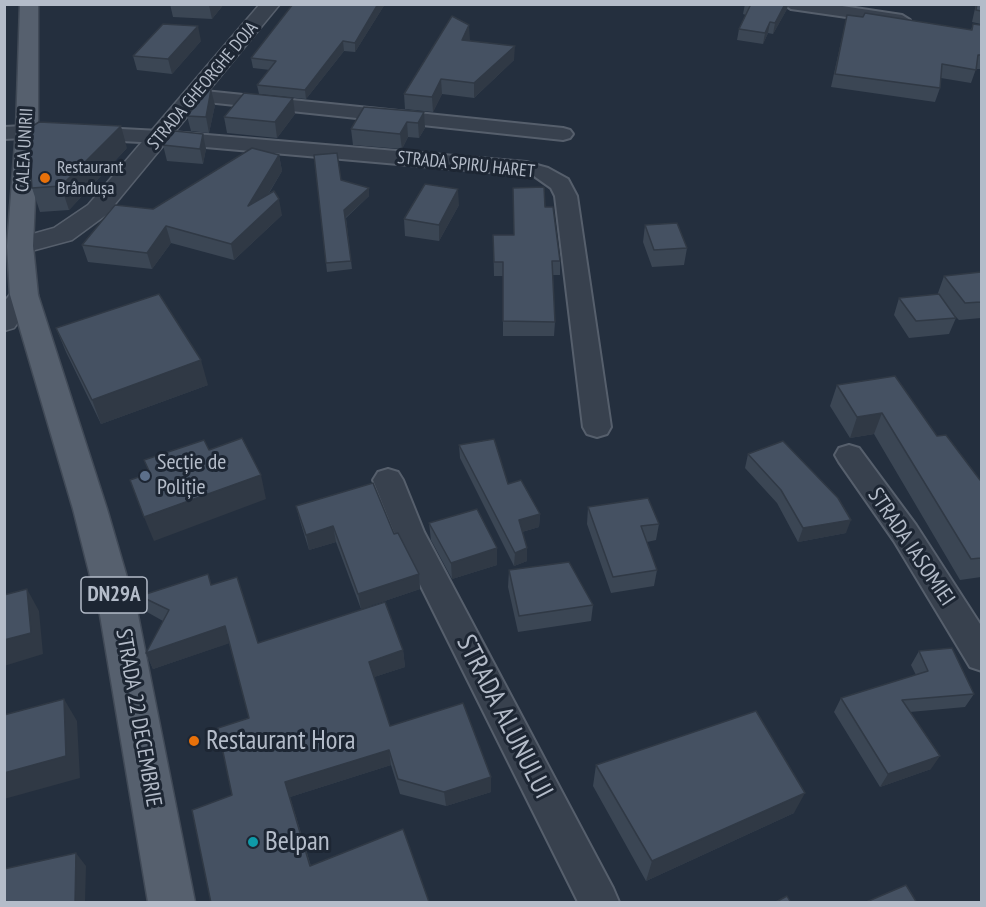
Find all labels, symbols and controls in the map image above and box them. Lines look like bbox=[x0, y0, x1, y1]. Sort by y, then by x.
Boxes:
street label: STRADA GHEORGHE DOJA bbox=[143, 18, 263, 154]
street label: CALEA UNIRII bbox=[12, 107, 38, 193]
street label: STRADA SPIRU HARET bbox=[396, 147, 536, 183]
place label: Restaurant Brândușa bbox=[57, 157, 123, 200]
marker: Restaurant Brândușa bbox=[38, 171, 52, 185]
place label: Secție de Poliție bbox=[157, 450, 226, 502]
marker: Secție de Poliție bbox=[138, 469, 152, 483]
street label: STRADA IASOMIEI bbox=[862, 483, 960, 611]
road number: DN29A bbox=[81, 577, 147, 613]
street label: STRADA 22 DECEMBRIE bbox=[109, 627, 167, 809]
street label: STRADA ALUNULUI bbox=[449, 630, 559, 804]
place label: Restaurant Hora bbox=[206, 725, 356, 757]
marker: Restaurant Hora bbox=[187, 734, 201, 748]
place label: Belpan bbox=[265, 826, 330, 858]
marker: Belpan bbox=[246, 835, 260, 849]

